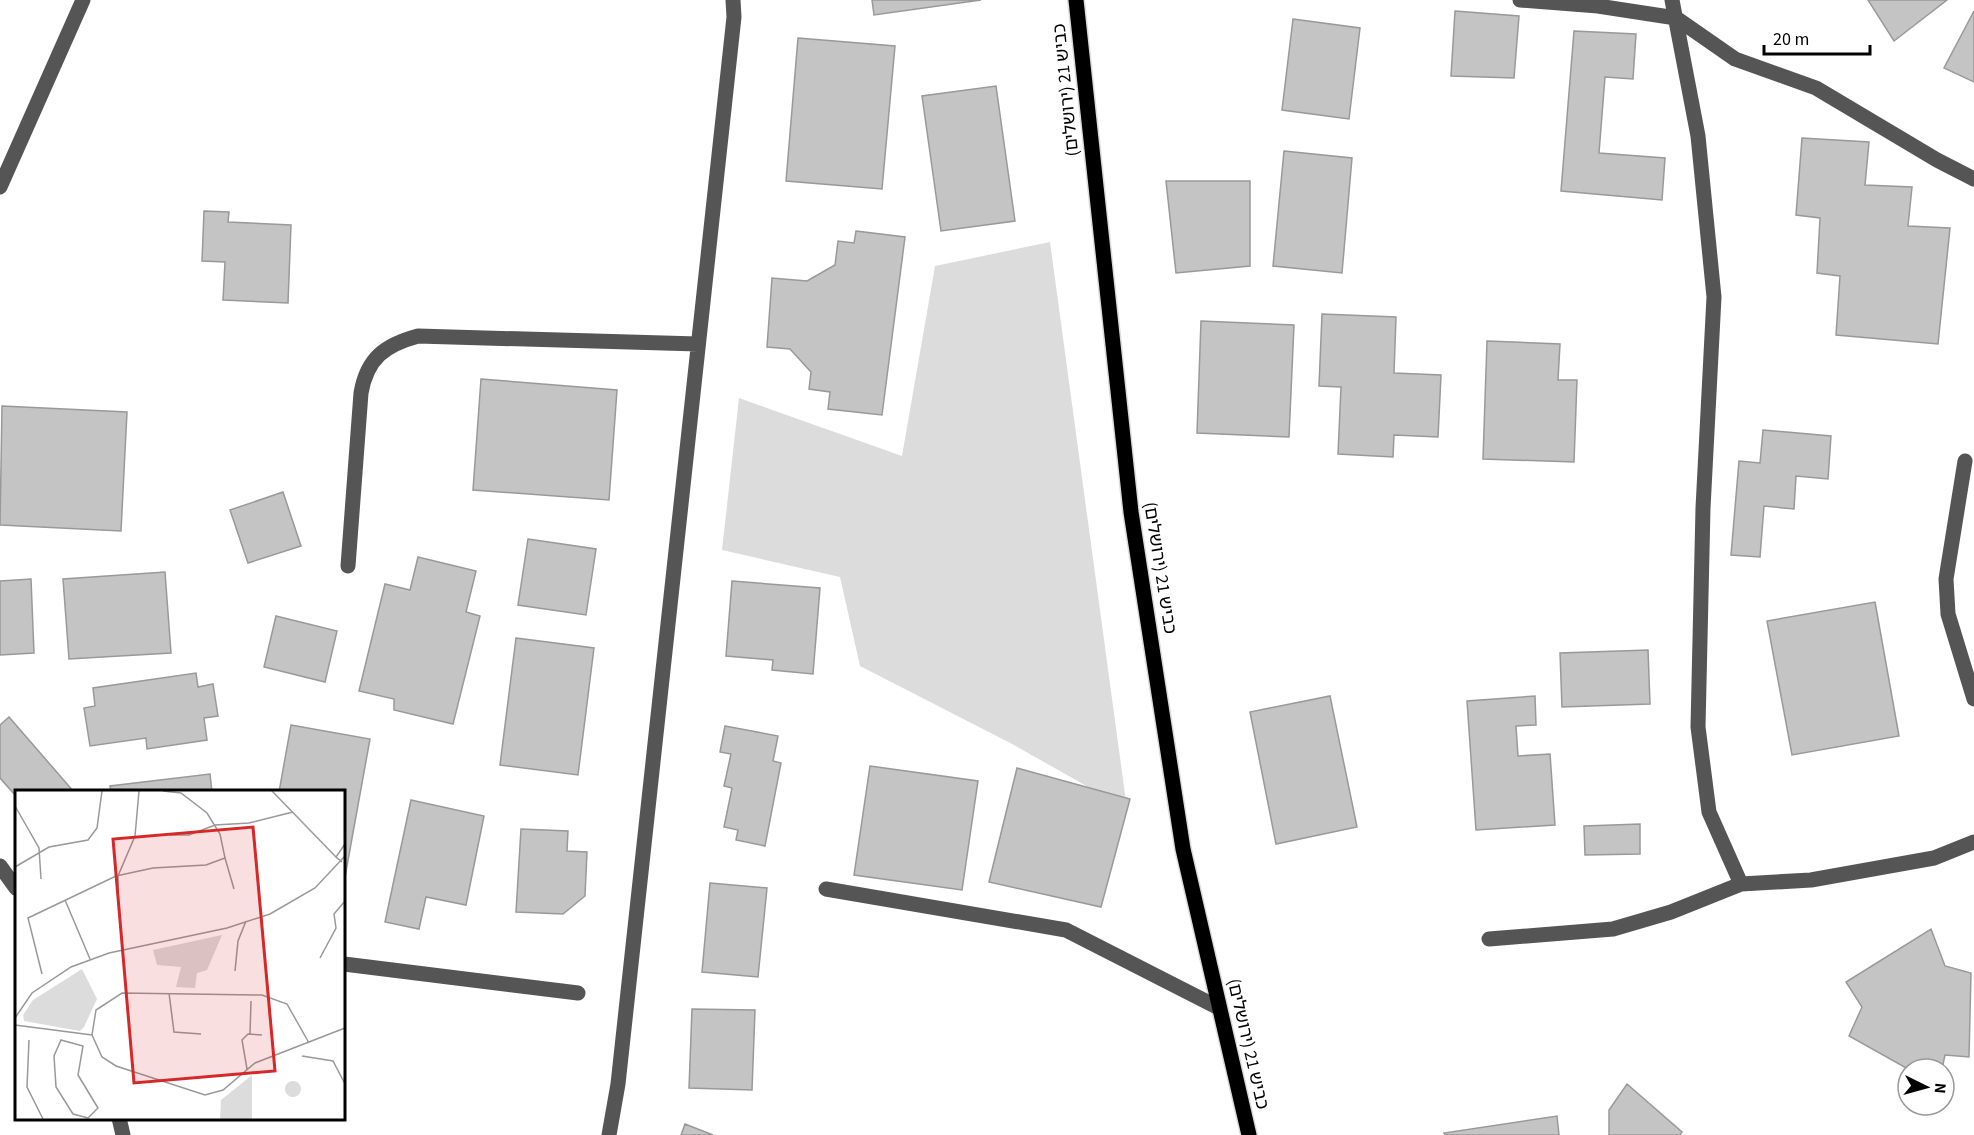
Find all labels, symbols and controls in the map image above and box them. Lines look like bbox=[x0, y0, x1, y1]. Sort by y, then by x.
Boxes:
scale bar bbox=[1764, 18, 1870, 56]
street label: כביש 21 (ירושלים) bbox=[1047, 22, 1085, 158]
text: 20 m bbox=[1773, 27, 1809, 52]
street label: כביש 21 (ירושלים) bbox=[1137, 500, 1183, 636]
inset map bbox=[15, 790, 345, 1120]
street label: כביש 21 (ירושלים) bbox=[1221, 976, 1275, 1112]
north arrow bbox=[1896, 1057, 1956, 1117]
text: N bbox=[1929, 1082, 1951, 1094]

